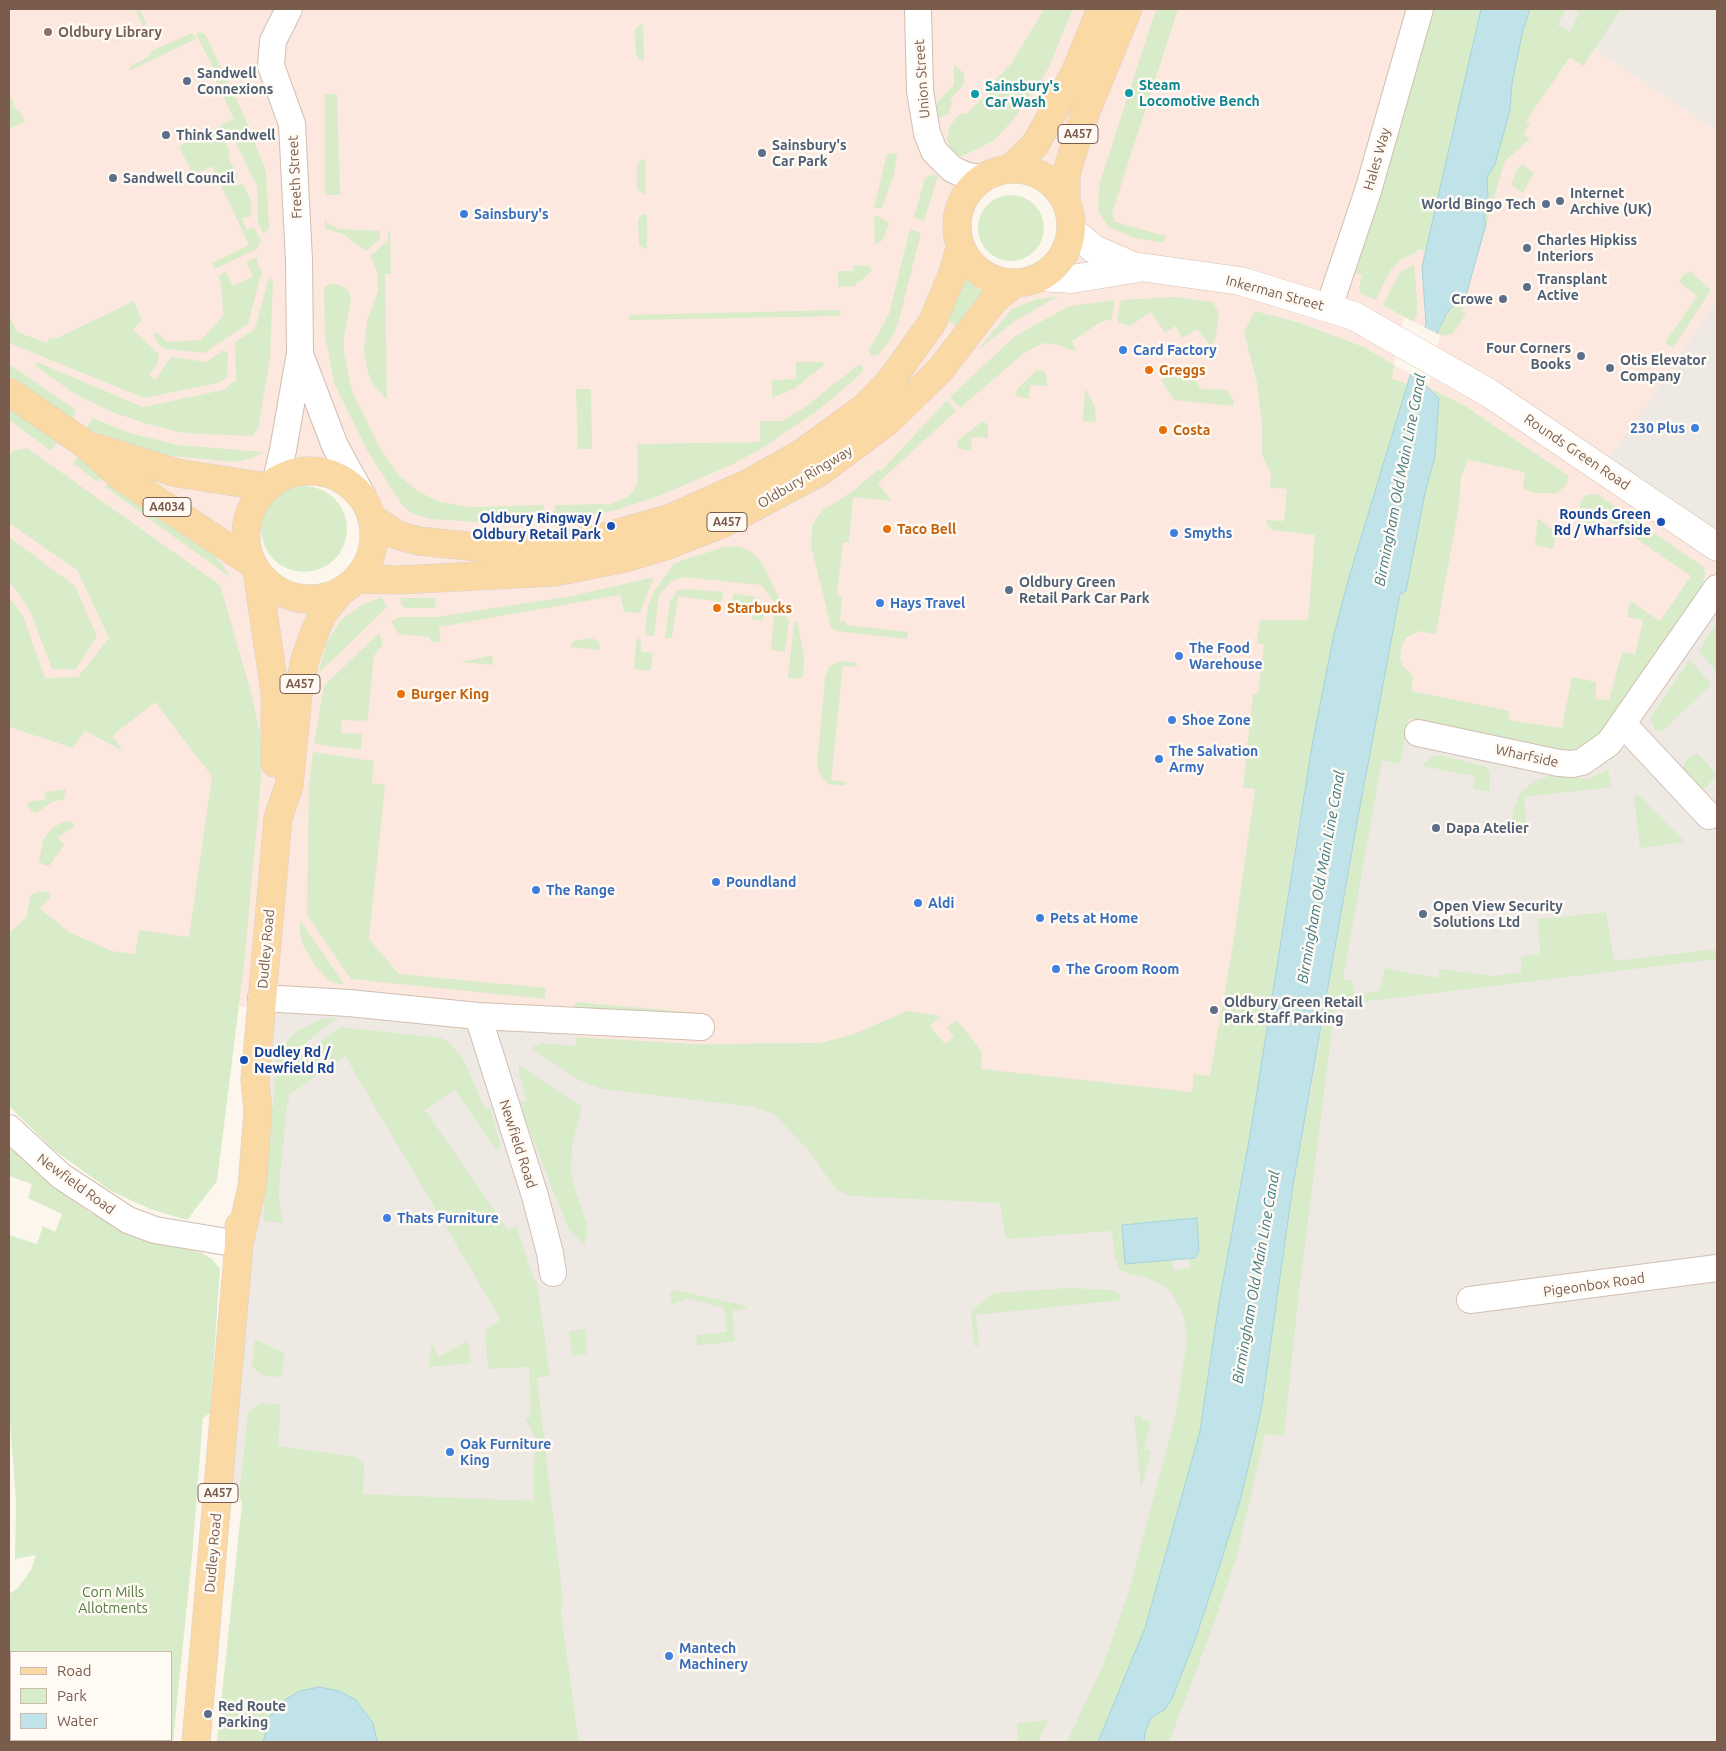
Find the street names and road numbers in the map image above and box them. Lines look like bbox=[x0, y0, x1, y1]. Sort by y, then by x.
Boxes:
street label: Union Street bbox=[911, 39, 933, 119]
road number: A457 bbox=[1058, 125, 1098, 144]
street label: Hales Way bbox=[1360, 126, 1394, 192]
street label: Freeth Street bbox=[284, 135, 306, 219]
street label: Inkerman Street bbox=[1224, 272, 1326, 314]
street label: Rounds Green Road bbox=[1521, 410, 1633, 494]
street label: Oldbury Ringway bbox=[755, 442, 855, 512]
road number: A4034 bbox=[143, 498, 191, 516]
road number: A457 bbox=[707, 512, 747, 532]
road number: A457 bbox=[280, 674, 320, 694]
street label: Wharfside bbox=[1494, 741, 1560, 771]
street label: Dudley Road bbox=[254, 909, 278, 989]
street label: Newfield Road bbox=[496, 1097, 540, 1191]
street label: Newfield Road bbox=[34, 1150, 118, 1218]
street label: Pigeonbox Road bbox=[1542, 1270, 1646, 1300]
road number: A457 bbox=[198, 1484, 238, 1502]
street label: Dudley Road bbox=[201, 1513, 225, 1593]

